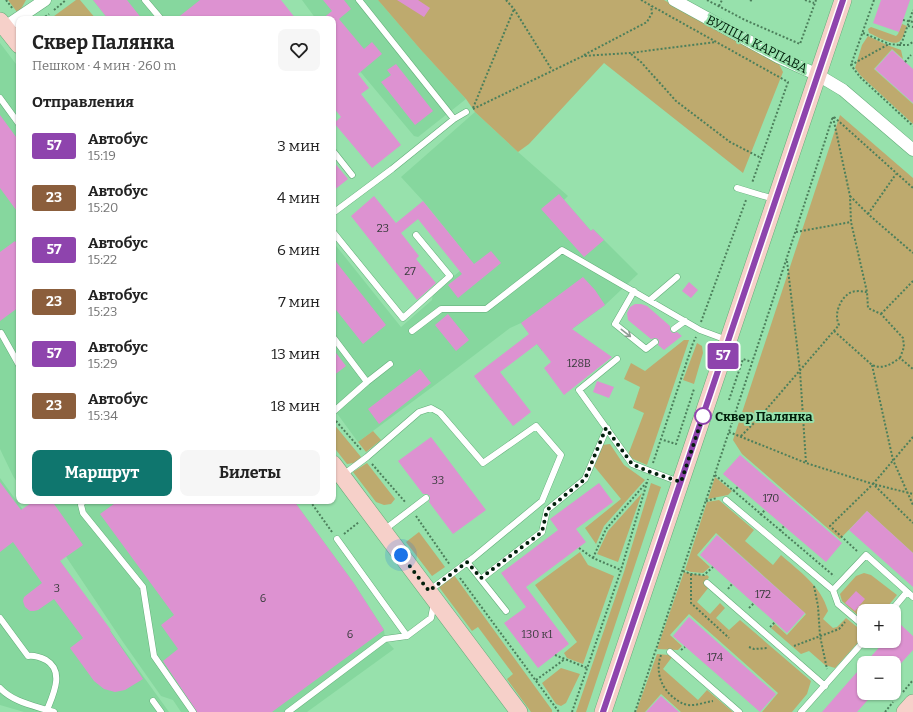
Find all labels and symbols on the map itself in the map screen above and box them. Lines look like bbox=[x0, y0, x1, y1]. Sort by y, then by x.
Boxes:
street label: ВУЛІЦА КАРПАВА bbox=[704, 12, 811, 76]
house number: 23 bbox=[377, 222, 389, 235]
house number: 27 bbox=[404, 265, 416, 278]
one-way arrow bbox=[621, 329, 632, 338]
line badge: 57 bbox=[705, 343, 741, 369]
house number: 128В bbox=[567, 357, 591, 370]
marker: Сквер Палянка bbox=[694, 407, 712, 425]
place label: Сквер Палянка bbox=[715, 409, 813, 424]
house number: 33 bbox=[432, 474, 444, 487]
house number: 170 bbox=[763, 492, 779, 505]
your location bbox=[391, 545, 411, 565]
house number: 3 bbox=[54, 582, 60, 595]
house number: 172 bbox=[755, 588, 771, 601]
house number: 6 bbox=[260, 592, 266, 605]
house number: 6 bbox=[347, 628, 353, 641]
house number: 130 к1 bbox=[522, 628, 553, 641]
house number: 174 bbox=[707, 651, 724, 664]

